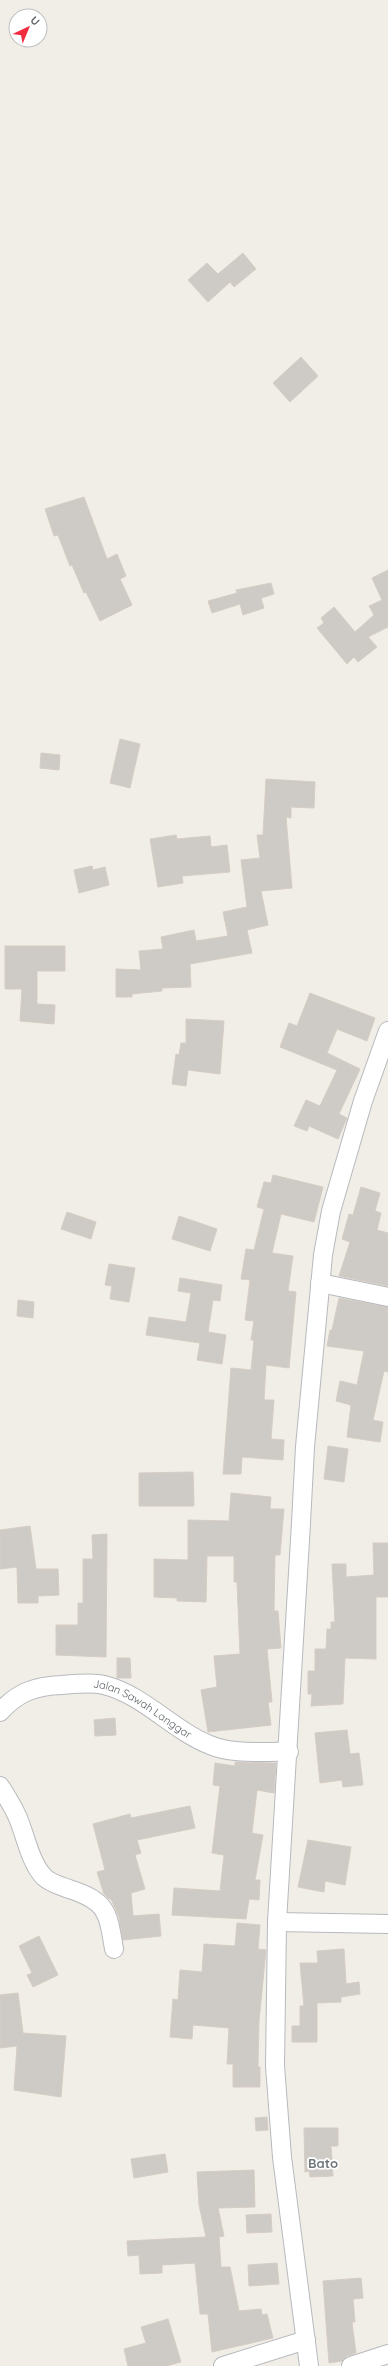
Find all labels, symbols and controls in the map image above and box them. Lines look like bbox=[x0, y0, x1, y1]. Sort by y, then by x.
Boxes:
north arrow bbox=[8, 8, 48, 48]
text: U bbox=[27, 13, 43, 29]
street label: Jalan Sawah Langgar bbox=[92, 1676, 195, 1742]
district label: Bato bbox=[308, 2155, 338, 2171]

